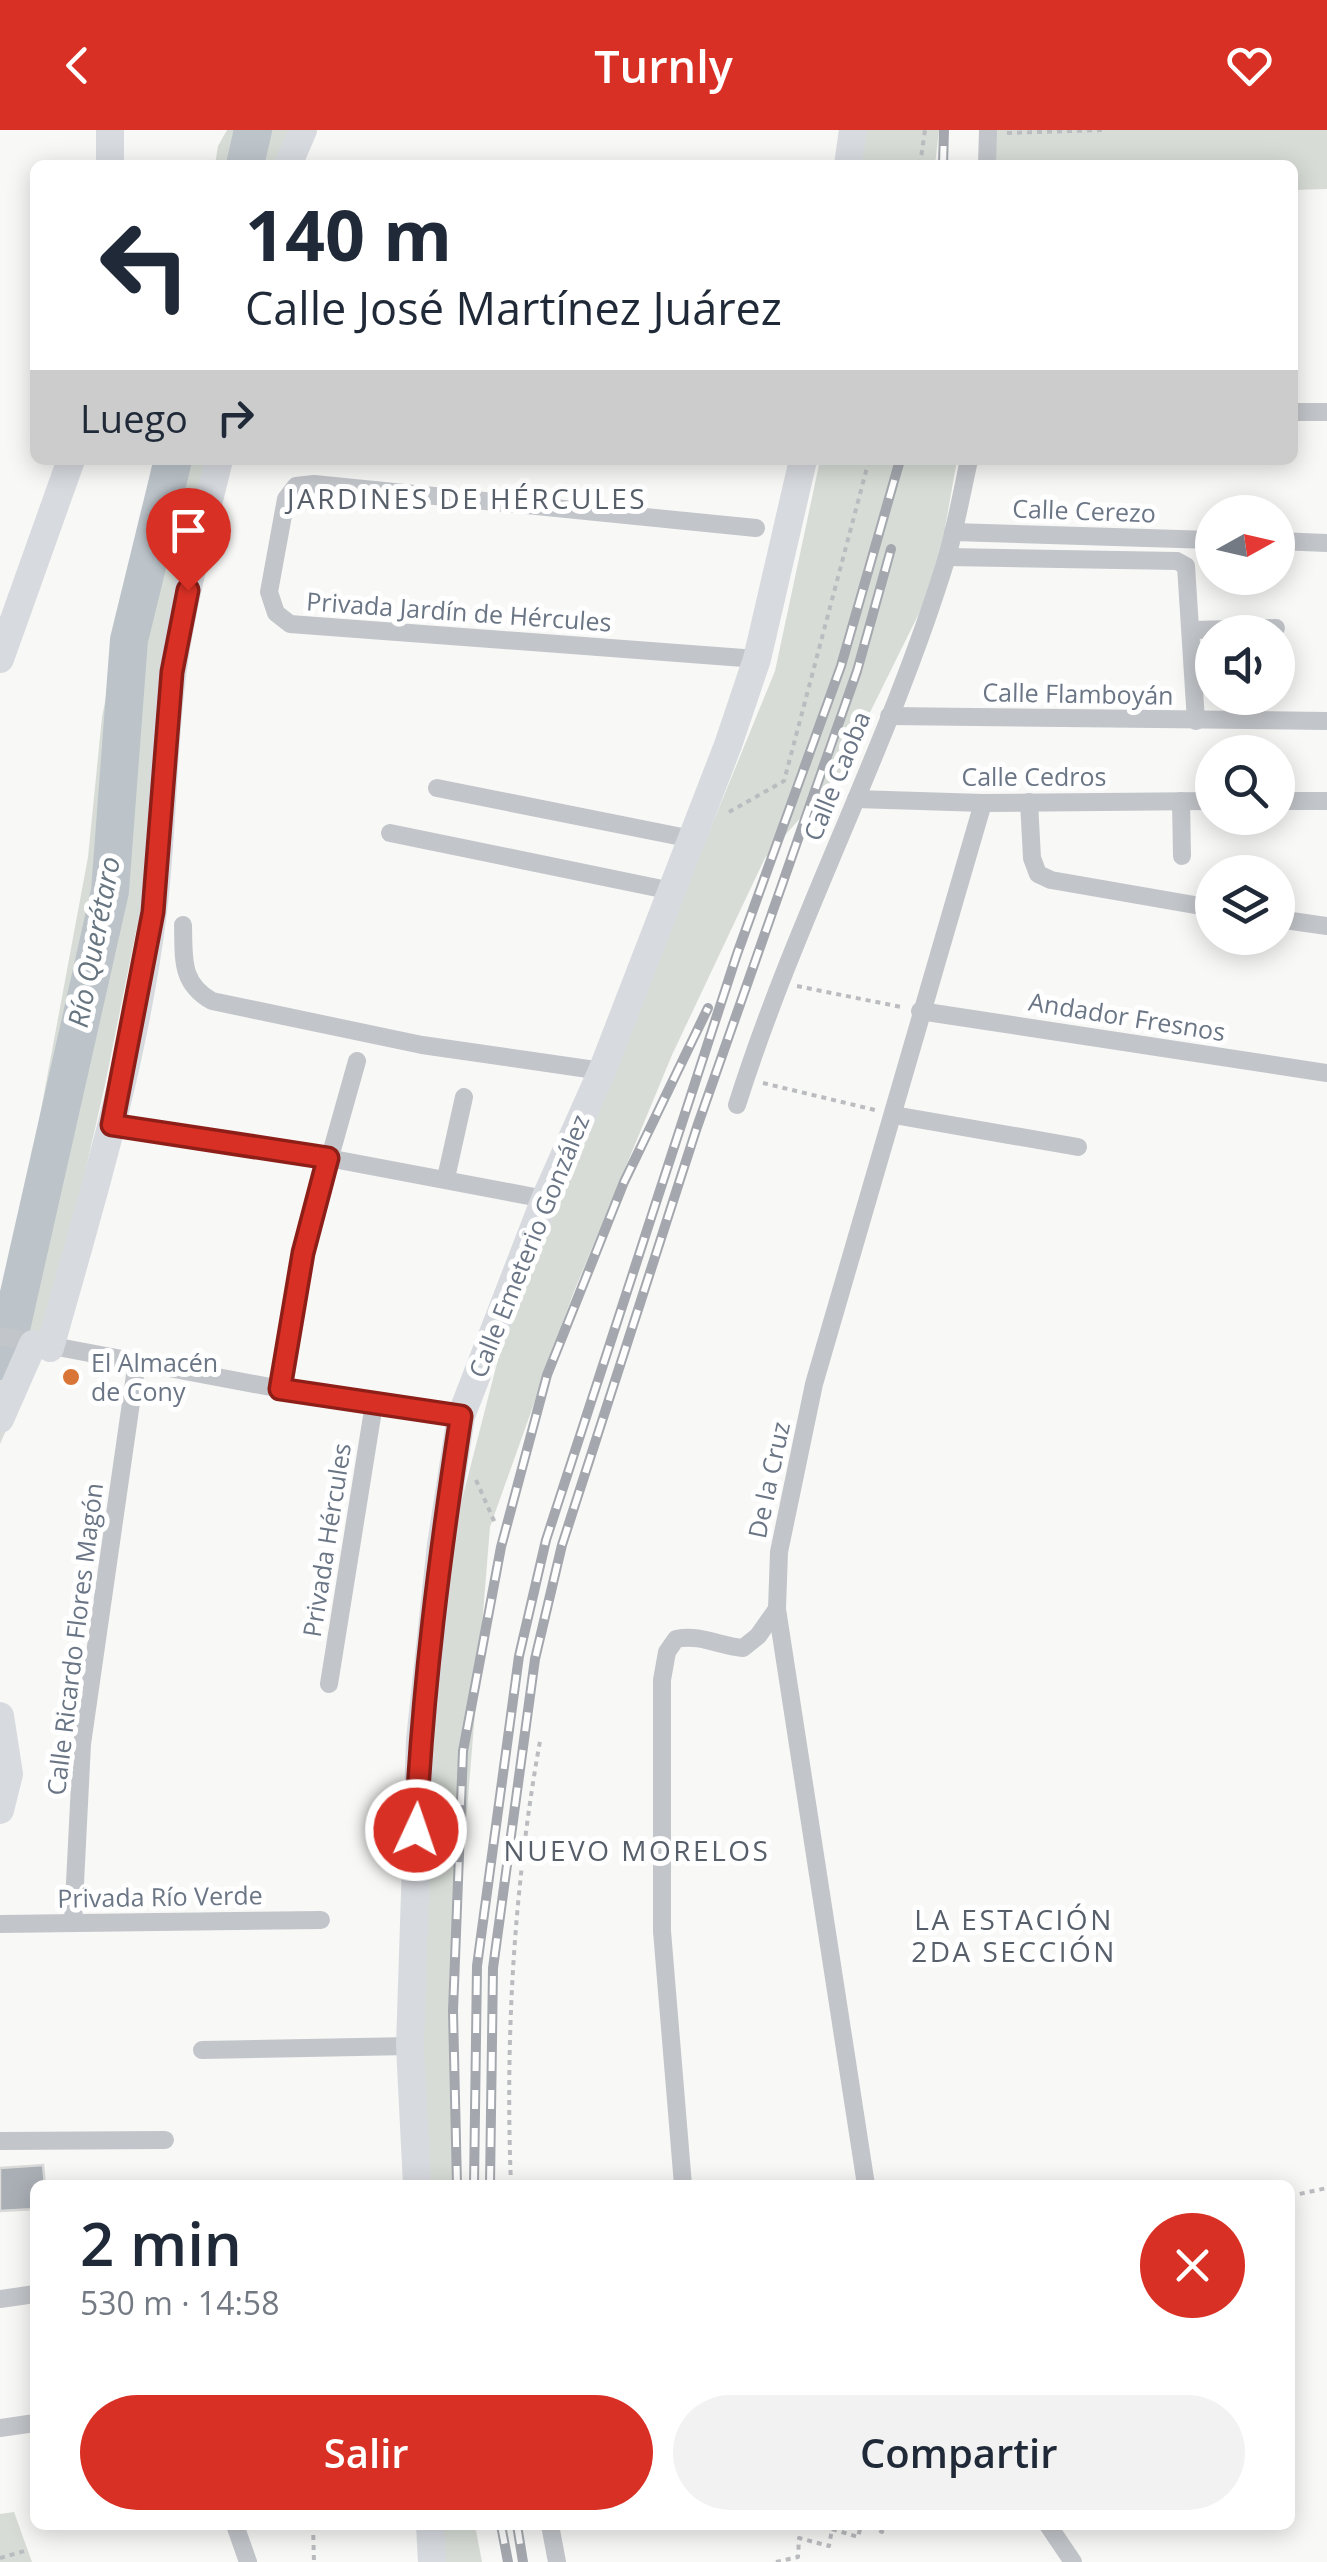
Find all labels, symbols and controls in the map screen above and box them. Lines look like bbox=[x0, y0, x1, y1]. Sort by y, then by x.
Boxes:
text: Turnly bbox=[594, 35, 733, 96]
icon: back bbox=[50, 38, 105, 93]
icon: heart bbox=[1222, 38, 1277, 93]
text: 140 m bbox=[245, 186, 452, 282]
icon: left bbox=[80, 200, 210, 330]
text: Calle José Martínez Juárez bbox=[245, 277, 782, 338]
icon: right bbox=[208, 390, 263, 445]
text: Luego bbox=[80, 392, 188, 444]
district label: JARDINES DE HÉRCULES bbox=[284, 479, 647, 517]
pin bbox=[146, 488, 231, 591]
street label: Calle Cerezo bbox=[1012, 491, 1156, 529]
north arrow bbox=[1195, 495, 1295, 595]
map controls bbox=[1195, 495, 1295, 955]
icon: arrive bbox=[161, 503, 216, 558]
street label: Privada Jardín de Hércules bbox=[305, 583, 613, 639]
button: sound bbox=[1195, 615, 1295, 715]
street label: Calle Flamboyán bbox=[982, 674, 1174, 712]
street label: Calle Caoba bbox=[795, 706, 877, 845]
button: search bbox=[1195, 735, 1295, 835]
street label: Calle Cedros bbox=[961, 759, 1107, 793]
water label: Río Querétaro bbox=[58, 853, 128, 1030]
button: layers bbox=[1195, 855, 1295, 955]
street label: Andador Fresnos bbox=[1026, 984, 1228, 1048]
street label: Calle Emeterio González bbox=[460, 1109, 596, 1382]
place label: El Almacén de Cony bbox=[91, 1345, 218, 1408]
marker: El Almacén de Cony bbox=[60, 1366, 82, 1388]
street label: De la Cruz bbox=[739, 1418, 797, 1541]
street label: Privada Hércules bbox=[294, 1440, 358, 1639]
street label: Calle Ricardo Flores Magón bbox=[38, 1481, 110, 1797]
position arrow bbox=[364, 1778, 468, 1882]
district label: NUEVO MORELOS bbox=[504, 1831, 770, 1869]
street label: Privada Río Verde bbox=[57, 1877, 263, 1915]
district label: LA ESTACIÓN 2DA SECCIÓN bbox=[911, 1900, 1117, 1970]
text: 2 min bbox=[80, 2202, 242, 2284]
button: close bbox=[1140, 2213, 1245, 2318]
text: 530 m · 14:58 bbox=[80, 2281, 279, 2324]
button: Salir bbox=[80, 2395, 653, 2510]
button: Compartir bbox=[673, 2395, 1245, 2510]

